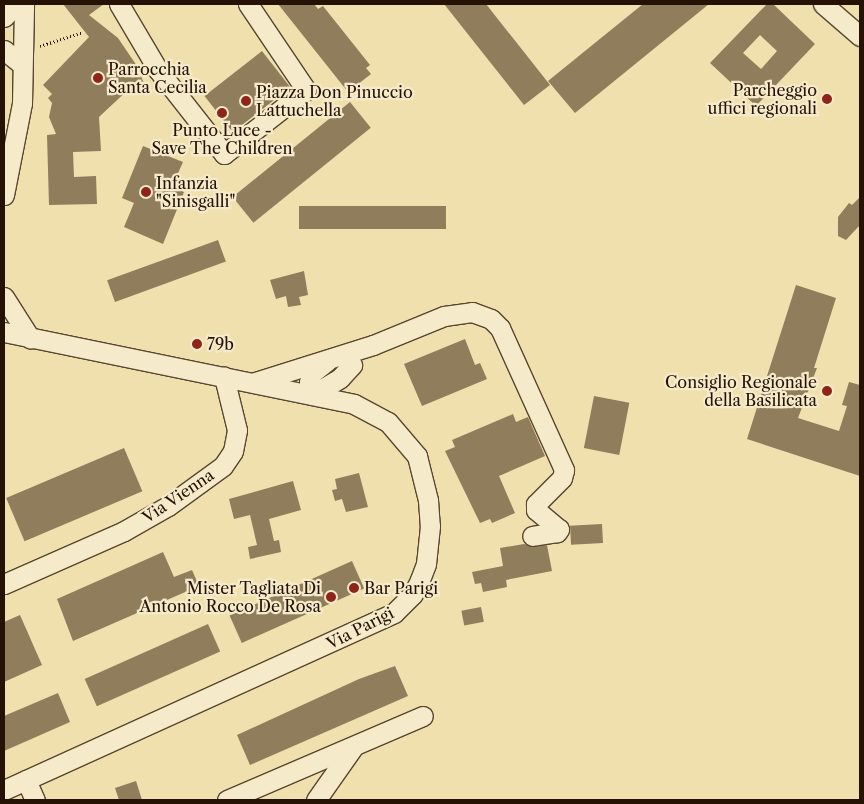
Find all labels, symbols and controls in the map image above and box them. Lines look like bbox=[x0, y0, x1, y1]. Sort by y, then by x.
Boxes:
place label: Parrocchia Santa Cecilia bbox=[108, 59, 207, 97]
marker: Parrocchia Santa Cecilia bbox=[92, 72, 104, 84]
place label: Parcheggio uffici regionali bbox=[708, 80, 817, 118]
place label: Piazza Don Pinuccio Lattuchella bbox=[256, 82, 413, 120]
marker: Parcheggio uffici regionali bbox=[821, 93, 833, 105]
marker: Piazza Don Pinuccio Lattuchella bbox=[240, 95, 252, 107]
marker: Punto Luce - Save The Children bbox=[216, 107, 228, 119]
place label: Punto Luce - Save The Children bbox=[151, 120, 293, 158]
place label: Infanzia "Sinisgalli" bbox=[156, 173, 235, 211]
marker: Infanzia "Sinisgalli" bbox=[140, 186, 152, 198]
place label: 79b bbox=[207, 334, 234, 354]
marker: 79b bbox=[191, 338, 203, 350]
place label: Consiglio Regionale della Basilicata bbox=[665, 372, 817, 410]
marker: Consiglio Regionale della Basilicata bbox=[821, 385, 833, 397]
street label: Via Vienna bbox=[138, 465, 218, 527]
place label: Mister Tagliata Di Antonio Rocco De Rosa bbox=[139, 578, 321, 616]
place label: Bar Parigi bbox=[364, 578, 438, 598]
marker: Bar Parigi bbox=[348, 582, 360, 594]
marker: Mister Tagliata Di Antonio Rocco De Rosa bbox=[325, 591, 337, 603]
street label: Via Parigi bbox=[323, 603, 397, 653]

